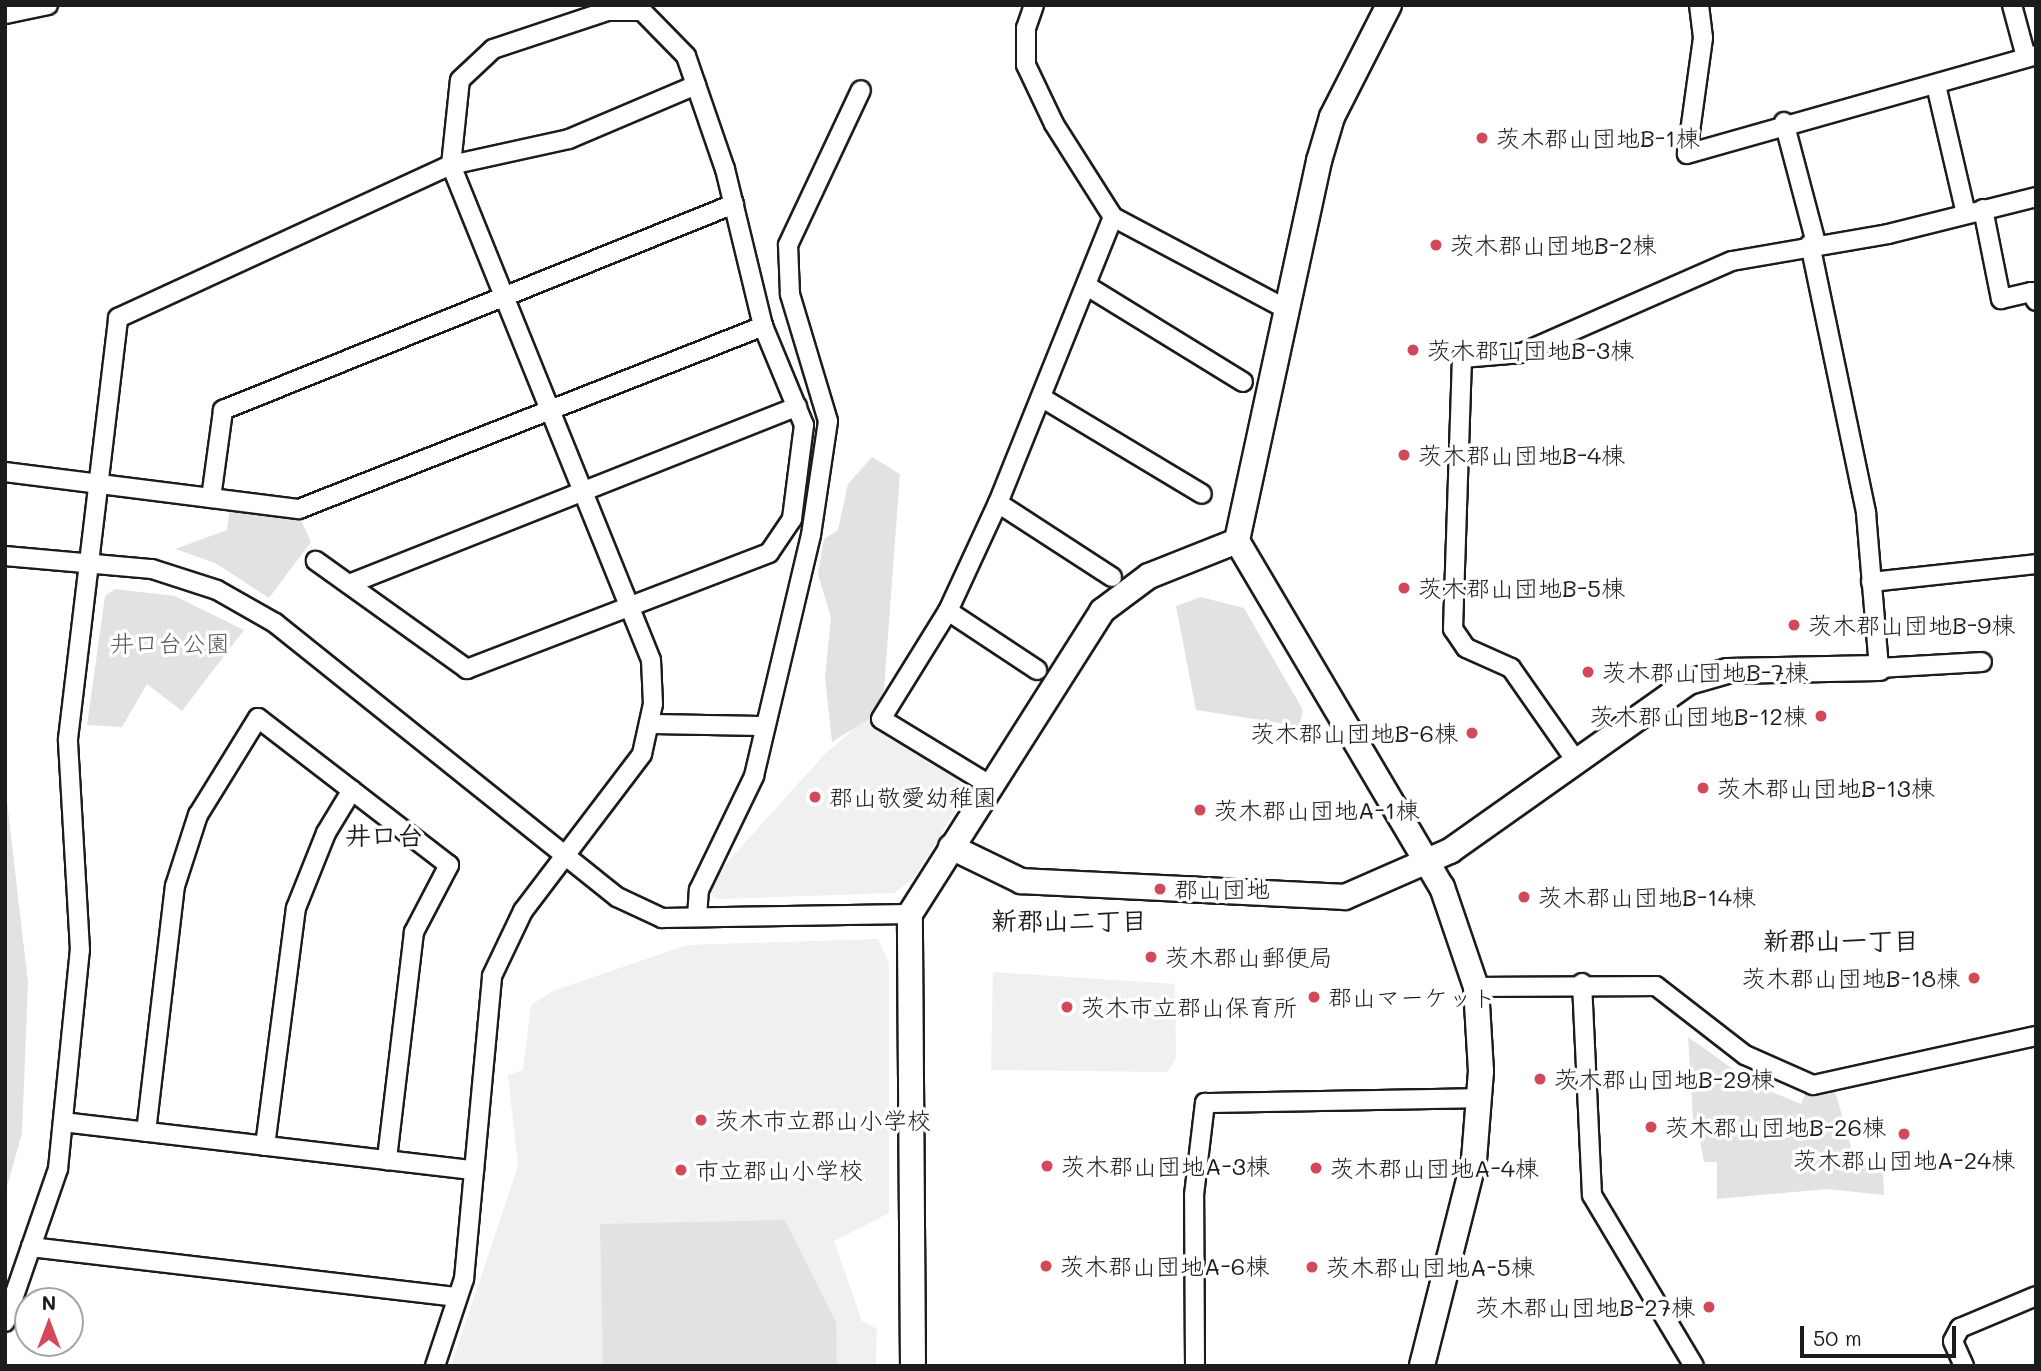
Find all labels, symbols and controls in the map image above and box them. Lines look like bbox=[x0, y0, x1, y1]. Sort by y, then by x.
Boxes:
place label: 茨木郡山団地B-1棟 bbox=[1496, 124, 1700, 152]
marker: 茨木郡山団地B-1棟 bbox=[1474, 130, 1490, 146]
place label: 茨木郡山団地B-2棟 bbox=[1450, 231, 1656, 259]
marker: 茨木郡山団地B-2棟 bbox=[1428, 237, 1444, 253]
place label: 茨木郡山団地B-3棟 bbox=[1427, 336, 1634, 364]
marker: 茨木郡山団地B-3棟 bbox=[1405, 342, 1421, 358]
place label: 茨木郡山団地B-4棟 bbox=[1418, 441, 1625, 469]
marker: 茨木郡山団地B-4棟 bbox=[1396, 447, 1412, 463]
place label: 茨木郡山団地B-5棟 bbox=[1418, 574, 1625, 602]
marker: 茨木郡山団地B-5棟 bbox=[1396, 580, 1412, 596]
place label: 茨木郡山団地B-9棟 bbox=[1808, 611, 2015, 639]
marker: 茨木郡山団地B-9棟 bbox=[1786, 617, 1802, 633]
park label: 井口台公園 bbox=[110, 629, 230, 657]
place label: 茨木郡山団地B-7棟 bbox=[1602, 658, 1808, 686]
marker: 茨木郡山団地B-7棟 bbox=[1580, 664, 1596, 680]
place label: 茨木郡山団地B-12棟 bbox=[1590, 702, 1807, 730]
marker: 茨木郡山団地B-12棟 bbox=[1813, 708, 1829, 724]
place label: 茨木郡山団地B-6棟 bbox=[1250, 719, 1458, 747]
marker: 茨木郡山団地B-6棟 bbox=[1464, 725, 1480, 741]
place label: 茨木郡山団地B-13棟 bbox=[1717, 774, 1935, 802]
marker: 茨木郡山団地B-13棟 bbox=[1695, 780, 1711, 796]
place label: 郡山敬愛幼稚園 bbox=[829, 783, 997, 811]
marker: 郡山敬愛幼稚園 bbox=[807, 789, 823, 805]
place label: 茨木郡山団地A-1棟 bbox=[1214, 796, 1419, 824]
marker: 茨木郡山団地A-1棟 bbox=[1192, 802, 1208, 818]
district label: 井口台 bbox=[345, 820, 423, 852]
place label: 郡山団地 bbox=[1174, 875, 1270, 903]
marker: 郡山団地 bbox=[1152, 881, 1168, 897]
place label: 茨木郡山団地B-14棟 bbox=[1538, 883, 1756, 911]
marker: 茨木郡山団地B-14棟 bbox=[1516, 889, 1532, 905]
district label: 新郡山二丁目 bbox=[991, 905, 1147, 937]
district label: 新郡山一丁目 bbox=[1763, 925, 1919, 957]
place label: 茨木郡山郵便局 bbox=[1165, 943, 1333, 971]
marker: 茨木郡山郵便局 bbox=[1143, 949, 1159, 965]
place label: 茨木郡山団地B-18棟 bbox=[1742, 964, 1960, 992]
marker: 茨木郡山団地B-18棟 bbox=[1966, 970, 1982, 986]
place label: 郡山マーケット bbox=[1328, 983, 1496, 1011]
marker: 郡山マーケット bbox=[1306, 989, 1322, 1005]
place label: 茨木市立郡山保育所 bbox=[1081, 993, 1297, 1021]
marker: 茨木市立郡山保育所 bbox=[1059, 999, 1075, 1015]
place label: 茨木郡山団地B-29棟 bbox=[1554, 1065, 1775, 1093]
marker: 茨木郡山団地B-29棟 bbox=[1532, 1071, 1548, 1087]
place label: 茨木市立郡山小学校 bbox=[715, 1106, 931, 1134]
marker: 茨木市立郡山小学校 bbox=[693, 1112, 709, 1128]
place label: 茨木郡山団地B-26棟 bbox=[1665, 1113, 1886, 1141]
marker: 茨木郡山団地B-26棟 bbox=[1643, 1119, 1659, 1135]
marker: 茨木郡山団地A-24棟 bbox=[1896, 1126, 1912, 1142]
place label: 茨木郡山団地A-24棟 bbox=[1793, 1146, 2015, 1174]
place label: 茨木郡山団地A-3棟 bbox=[1061, 1152, 1270, 1180]
place label: 茨木郡山団地A-4棟 bbox=[1330, 1154, 1539, 1182]
place label: 市立郡山小学校 bbox=[695, 1156, 863, 1184]
marker: 茨木郡山団地A-3棟 bbox=[1039, 1158, 1055, 1174]
marker: 茨木郡山団地A-4棟 bbox=[1308, 1160, 1324, 1176]
marker: 市立郡山小学校 bbox=[673, 1162, 689, 1178]
place label: 茨木郡山団地A-6棟 bbox=[1060, 1252, 1269, 1280]
place label: 茨木郡山団地A-5棟 bbox=[1326, 1253, 1535, 1281]
marker: 茨木郡山団地A-6棟 bbox=[1038, 1258, 1054, 1274]
marker: 茨木郡山団地A-5棟 bbox=[1304, 1259, 1320, 1275]
north arrow bbox=[14, 1287, 84, 1357]
text: N bbox=[42, 1290, 56, 1315]
place label: 茨木郡山団地B-27棟 bbox=[1475, 1293, 1695, 1321]
marker: 茨木郡山団地B-27棟 bbox=[1701, 1299, 1717, 1315]
scale bar bbox=[1803, 1312, 1959, 1356]
text: 50 m bbox=[1813, 1324, 1862, 1351]

